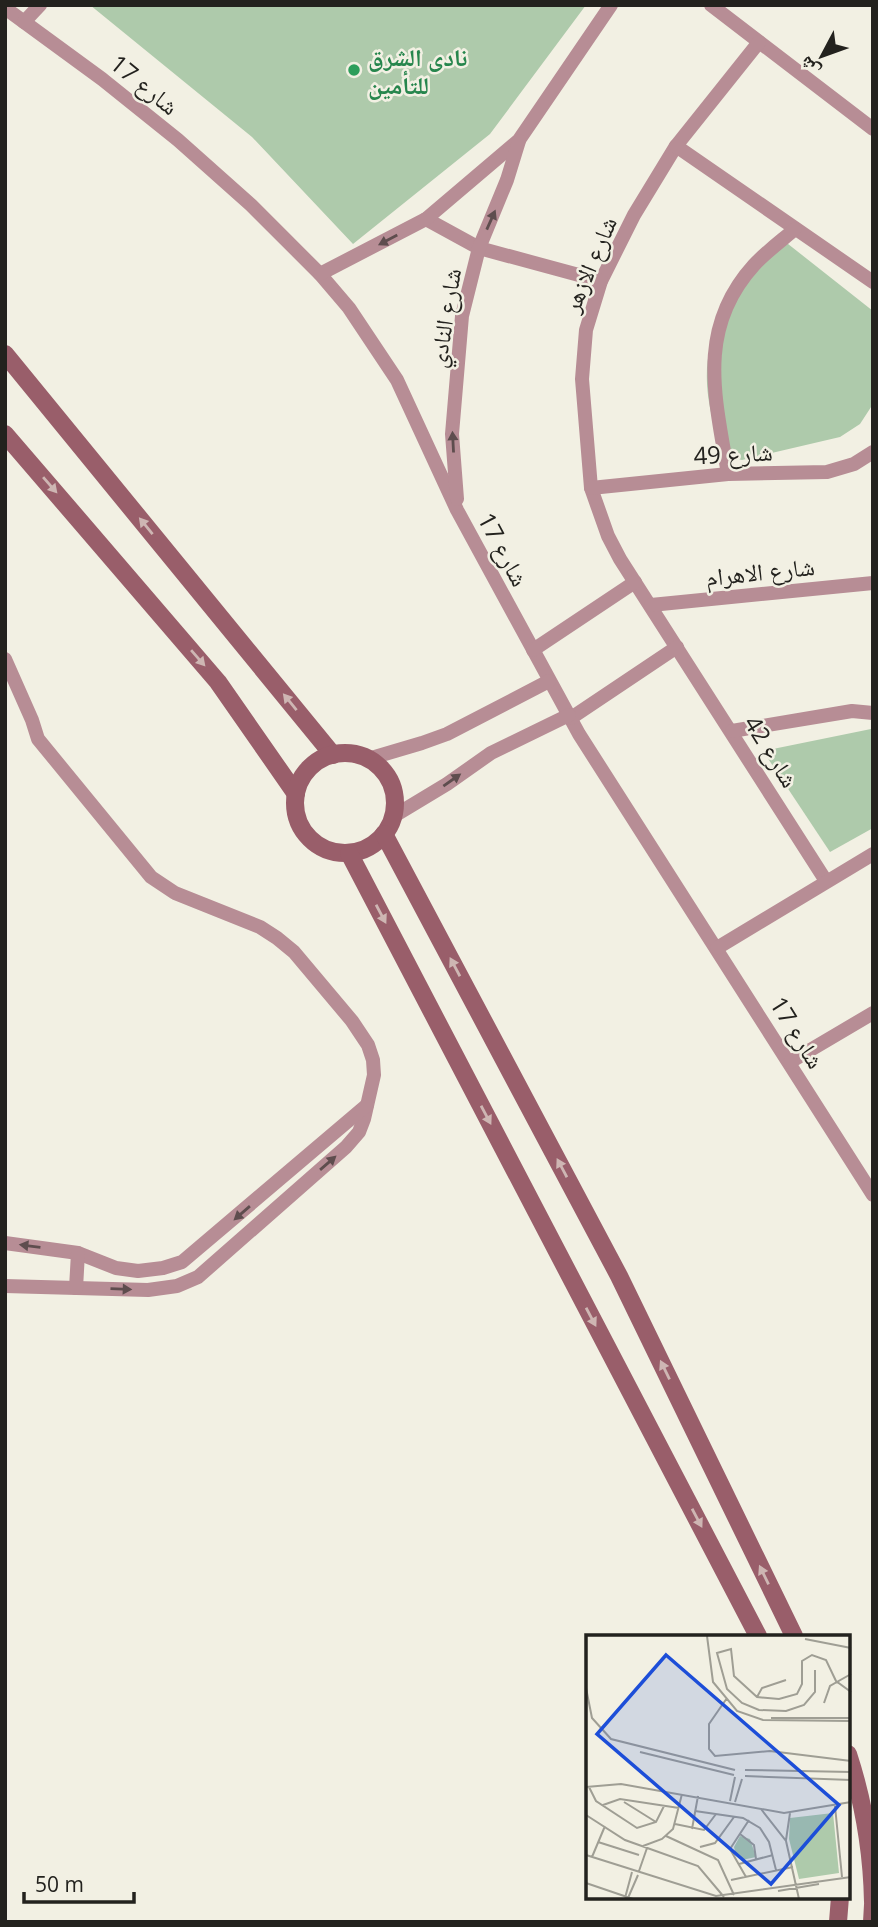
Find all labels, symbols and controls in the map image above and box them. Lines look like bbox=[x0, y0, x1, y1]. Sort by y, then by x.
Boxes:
north arrow bbox=[787, 21, 857, 91]
place label: نادى الشرق للتأمين bbox=[368, 40, 467, 101]
street label: شارع 17 bbox=[104, 46, 186, 122]
text: ش bbox=[793, 51, 826, 83]
marker: نادى الشرق للتأمين bbox=[346, 62, 362, 78]
one-way arrow bbox=[485, 210, 497, 230]
street label: شارع الازهر bbox=[554, 211, 624, 318]
one-way arrow bbox=[378, 234, 397, 246]
street label: شارع النادي bbox=[420, 266, 472, 371]
one-way arrow bbox=[447, 431, 458, 453]
street label: شارع 49 bbox=[693, 434, 773, 472]
one-way arrow bbox=[42, 477, 57, 494]
street label: شارع 17 bbox=[471, 506, 537, 592]
one-way arrow bbox=[138, 517, 154, 535]
street label: شارع الاهرام bbox=[704, 549, 816, 594]
one-way arrow bbox=[190, 649, 206, 667]
one-way arrow bbox=[283, 694, 298, 711]
street label: شارع 42 bbox=[737, 709, 807, 793]
one-way arrow bbox=[443, 773, 461, 787]
one-way arrow bbox=[374, 904, 386, 924]
one-way arrow bbox=[449, 957, 461, 977]
street label: شارع 17 bbox=[763, 990, 833, 1074]
one-way arrow bbox=[480, 1105, 492, 1125]
one-way arrow bbox=[319, 1156, 336, 1171]
one-way arrow bbox=[556, 1157, 568, 1177]
one-way arrow bbox=[233, 1205, 251, 1221]
one-way arrow bbox=[19, 1240, 41, 1251]
one-way arrow bbox=[110, 1283, 132, 1294]
one-way arrow bbox=[586, 1307, 597, 1327]
one-way arrow bbox=[659, 1360, 671, 1380]
one-way arrow bbox=[690, 1509, 702, 1529]
one-way arrow bbox=[758, 1565, 770, 1585]
inset map bbox=[586, 1635, 850, 1899]
scale bar bbox=[24, 1860, 135, 1904]
text: 50 m bbox=[35, 1870, 84, 1898]

